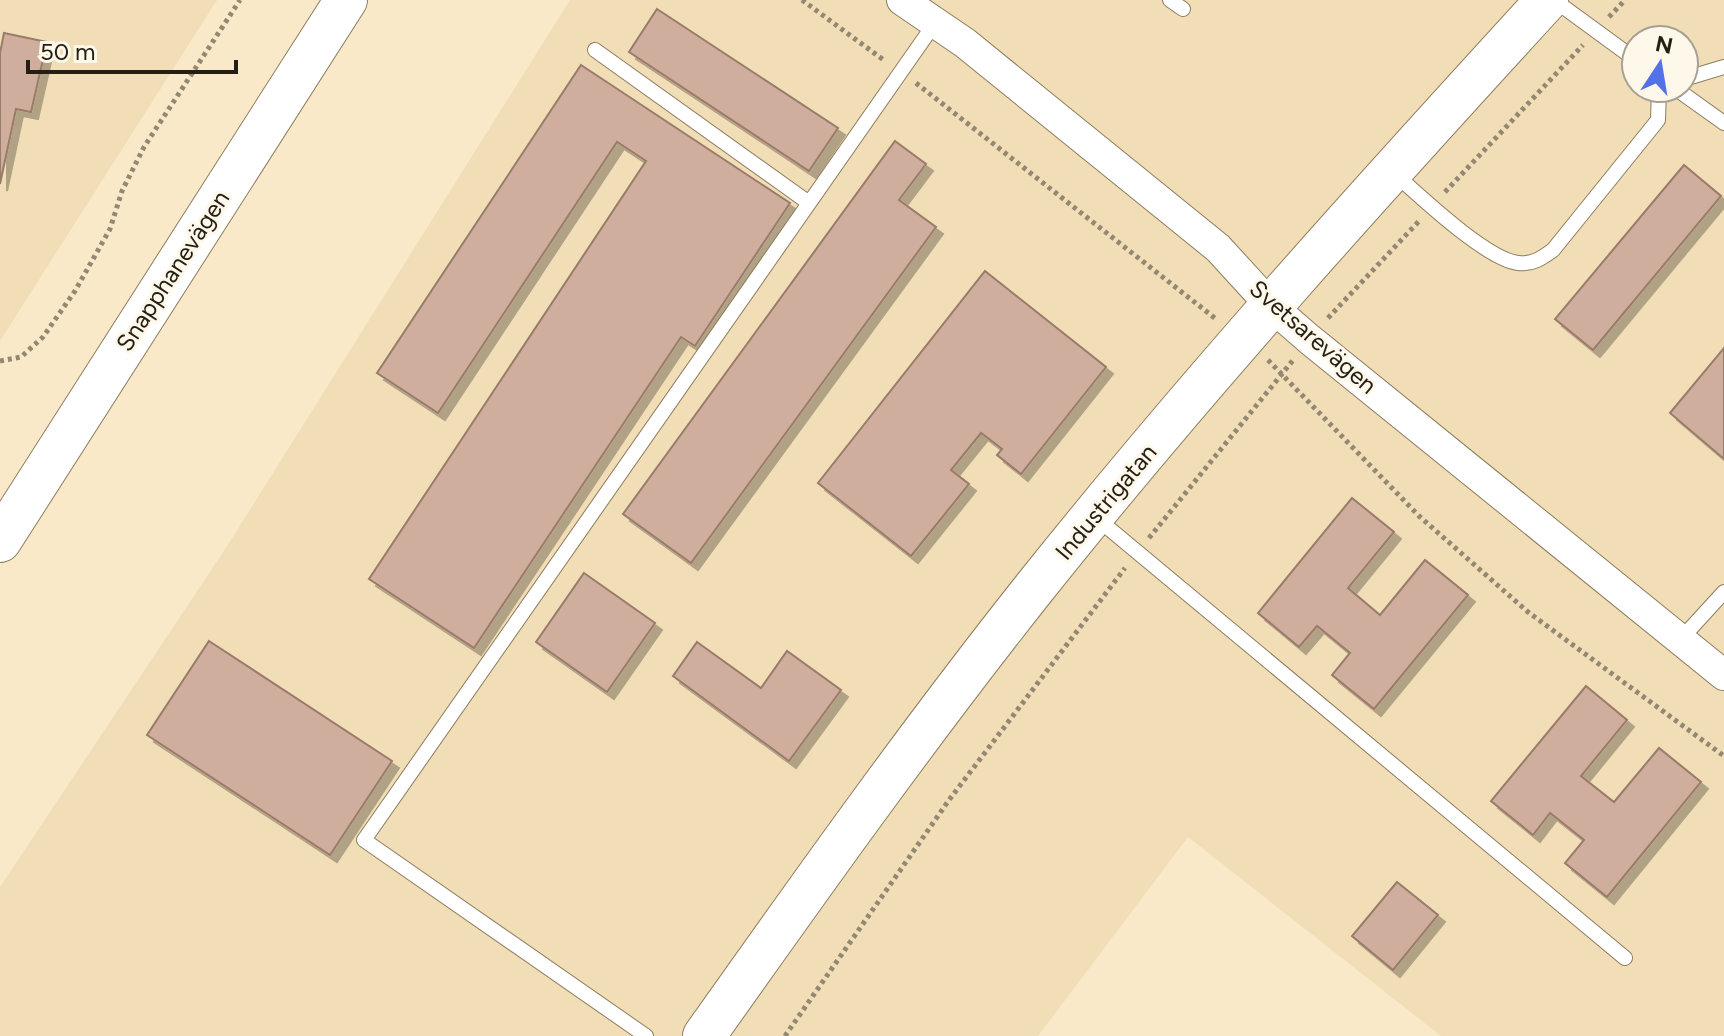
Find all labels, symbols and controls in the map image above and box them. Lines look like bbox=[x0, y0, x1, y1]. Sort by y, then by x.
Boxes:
scale bar bbox=[28, 24, 236, 74]
north arrow bbox=[1620, 24, 1700, 104]
text: N bbox=[1653, 30, 1675, 60]
text: 50 m bbox=[40, 37, 96, 66]
street label: Snapphanevägen bbox=[110, 185, 235, 357]
street label: Svetsarevägen bbox=[1244, 274, 1383, 400]
street label: Industrigatan bbox=[1049, 438, 1162, 565]

